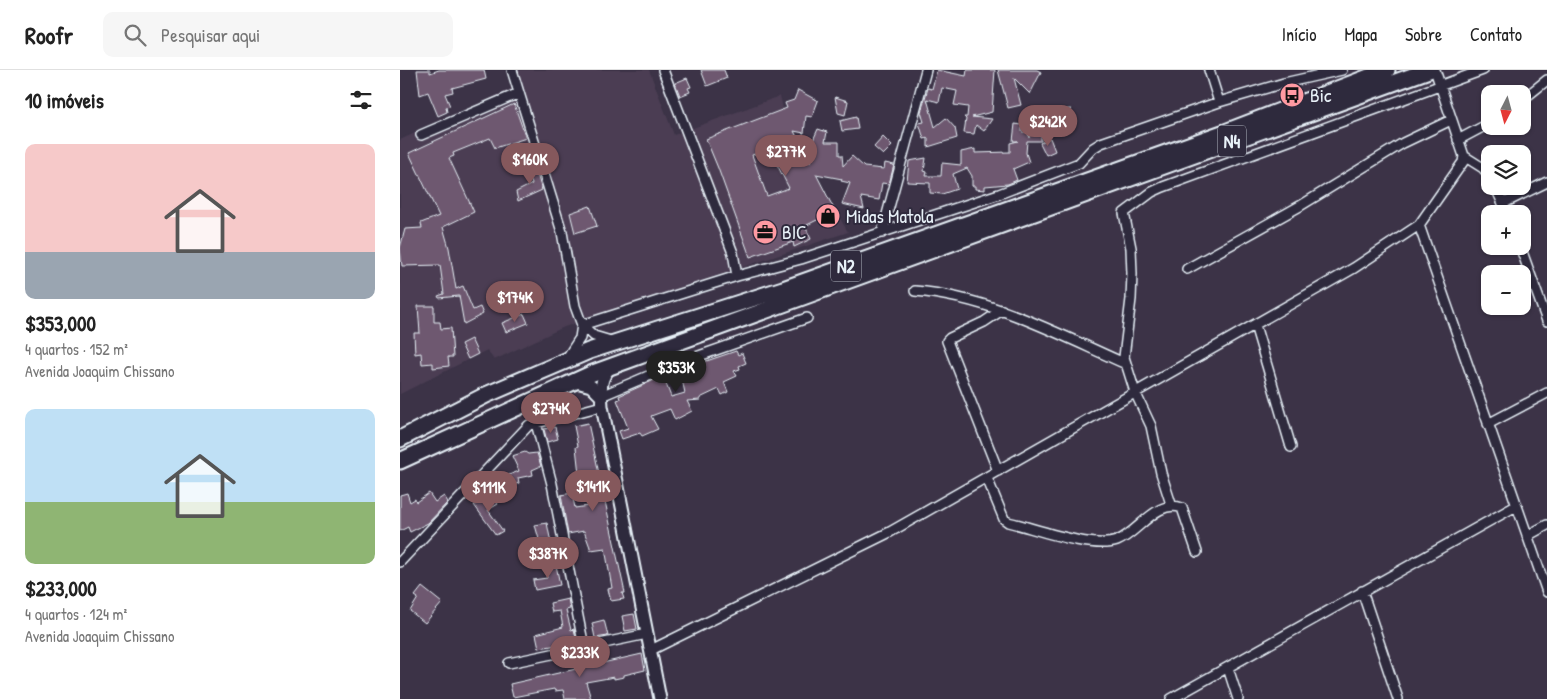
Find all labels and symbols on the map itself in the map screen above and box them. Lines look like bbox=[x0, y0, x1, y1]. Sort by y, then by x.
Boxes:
bus stop icon: Bic bbox=[1279, 82, 1305, 108]
place label: Bic bbox=[1310, 82, 1332, 108]
north arrow bbox=[1481, 85, 1531, 135]
pin: $242K bbox=[1013, 104, 1083, 147]
road number: N4 bbox=[1218, 126, 1246, 156]
pin: $277K bbox=[751, 134, 821, 177]
pin: $160K bbox=[495, 142, 565, 185]
shop icon: Midas Matola bbox=[815, 203, 841, 229]
place label: Midas Matola bbox=[846, 203, 934, 229]
office icon: BIC bbox=[752, 219, 778, 245]
place label: BIC bbox=[782, 219, 807, 245]
road number: N2 bbox=[831, 250, 861, 282]
pin: $174K bbox=[480, 280, 550, 323]
pin: $353K bbox=[641, 350, 711, 393]
pin: $274K bbox=[516, 392, 586, 434]
pin: $111K bbox=[454, 470, 524, 513]
pin: $141K bbox=[558, 470, 628, 512]
pin: $387K bbox=[513, 536, 583, 579]
pin: $233K bbox=[545, 636, 615, 678]

